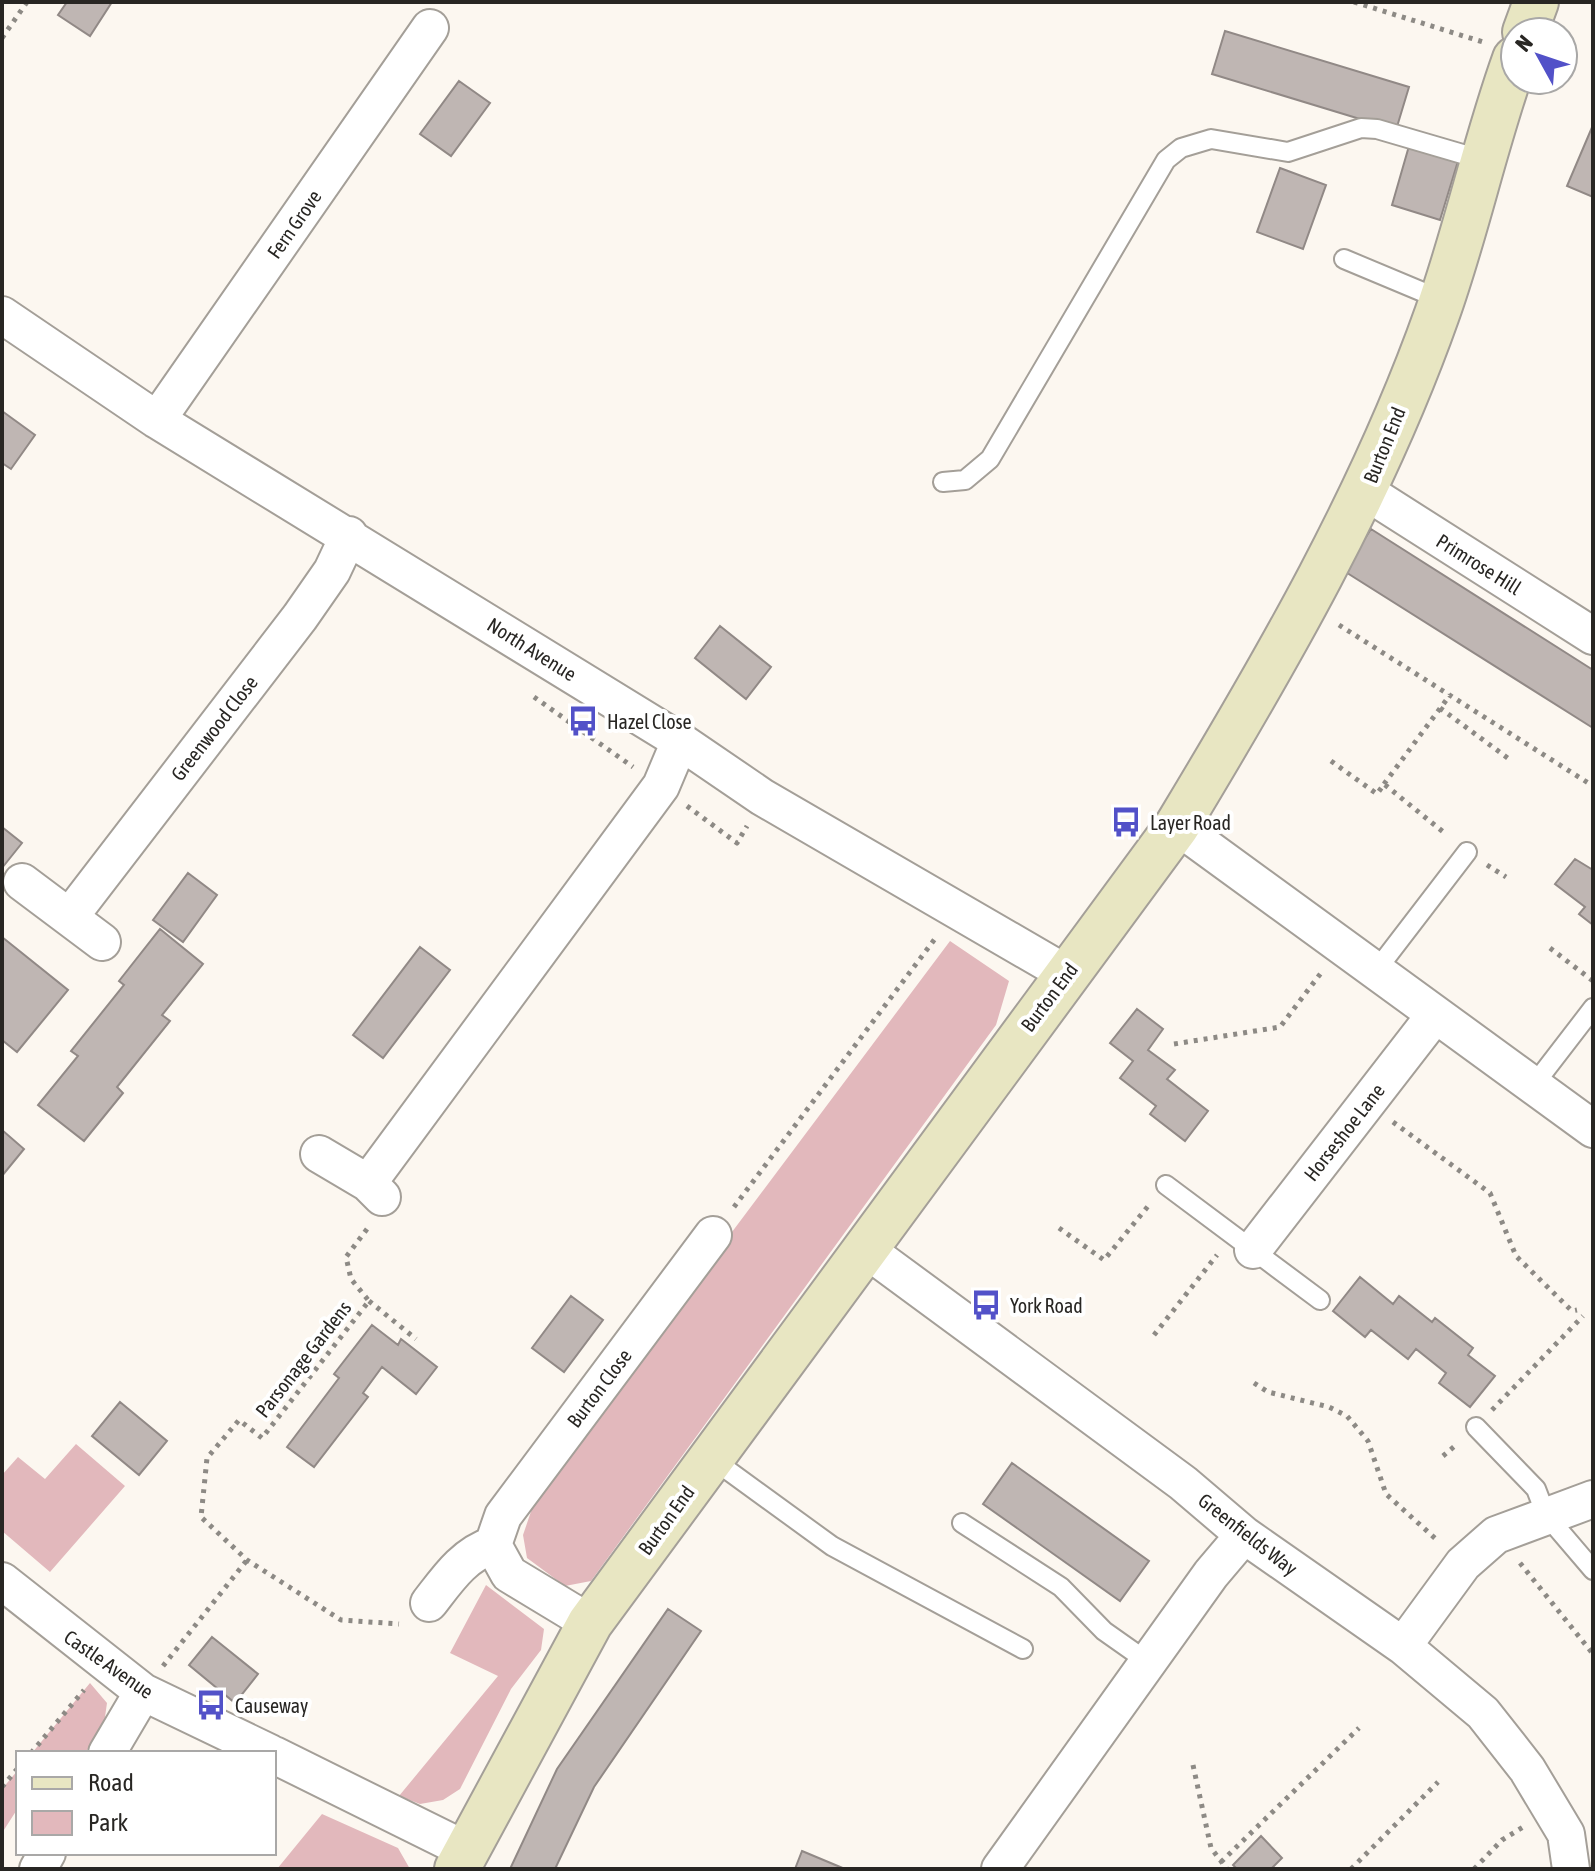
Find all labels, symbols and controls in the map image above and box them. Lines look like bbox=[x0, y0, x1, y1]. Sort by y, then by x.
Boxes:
north arrow bbox=[1499, 16, 1579, 96]
text: N bbox=[1510, 30, 1538, 56]
street label: Fern Grove bbox=[262, 185, 326, 263]
street label: Burton End bbox=[1358, 404, 1410, 486]
street label: Primrose Hill bbox=[1432, 529, 1526, 599]
street label: North Avenue bbox=[483, 613, 581, 685]
street label: Greenwood Close bbox=[166, 671, 262, 785]
bus stop icon: Hazel Close bbox=[566, 704, 600, 738]
place label: Hazel Close bbox=[607, 710, 692, 733]
bus stop icon: Layer Road bbox=[1109, 805, 1143, 839]
place label: Layer Road bbox=[1150, 811, 1231, 834]
street label: Burton End bbox=[1016, 958, 1082, 1036]
street label: Horseshoe Lane bbox=[1299, 1079, 1389, 1185]
bus stop icon: York Road bbox=[969, 1288, 1003, 1322]
place label: York Road bbox=[1010, 1294, 1083, 1317]
street label: Parsonage Gardens bbox=[250, 1296, 356, 1422]
street label: Burton Close bbox=[562, 1344, 636, 1432]
street label: Burton End bbox=[633, 1481, 699, 1559]
street label: Greenfields Way bbox=[1194, 1488, 1302, 1580]
street label: Castle Avenue bbox=[60, 1625, 158, 1703]
bus stop icon: Causeway bbox=[194, 1688, 228, 1722]
place label: Causeway bbox=[235, 1694, 308, 1717]
legend bbox=[16, 1751, 276, 1855]
text: Road bbox=[88, 1769, 134, 1796]
text: Park bbox=[88, 1809, 129, 1836]

